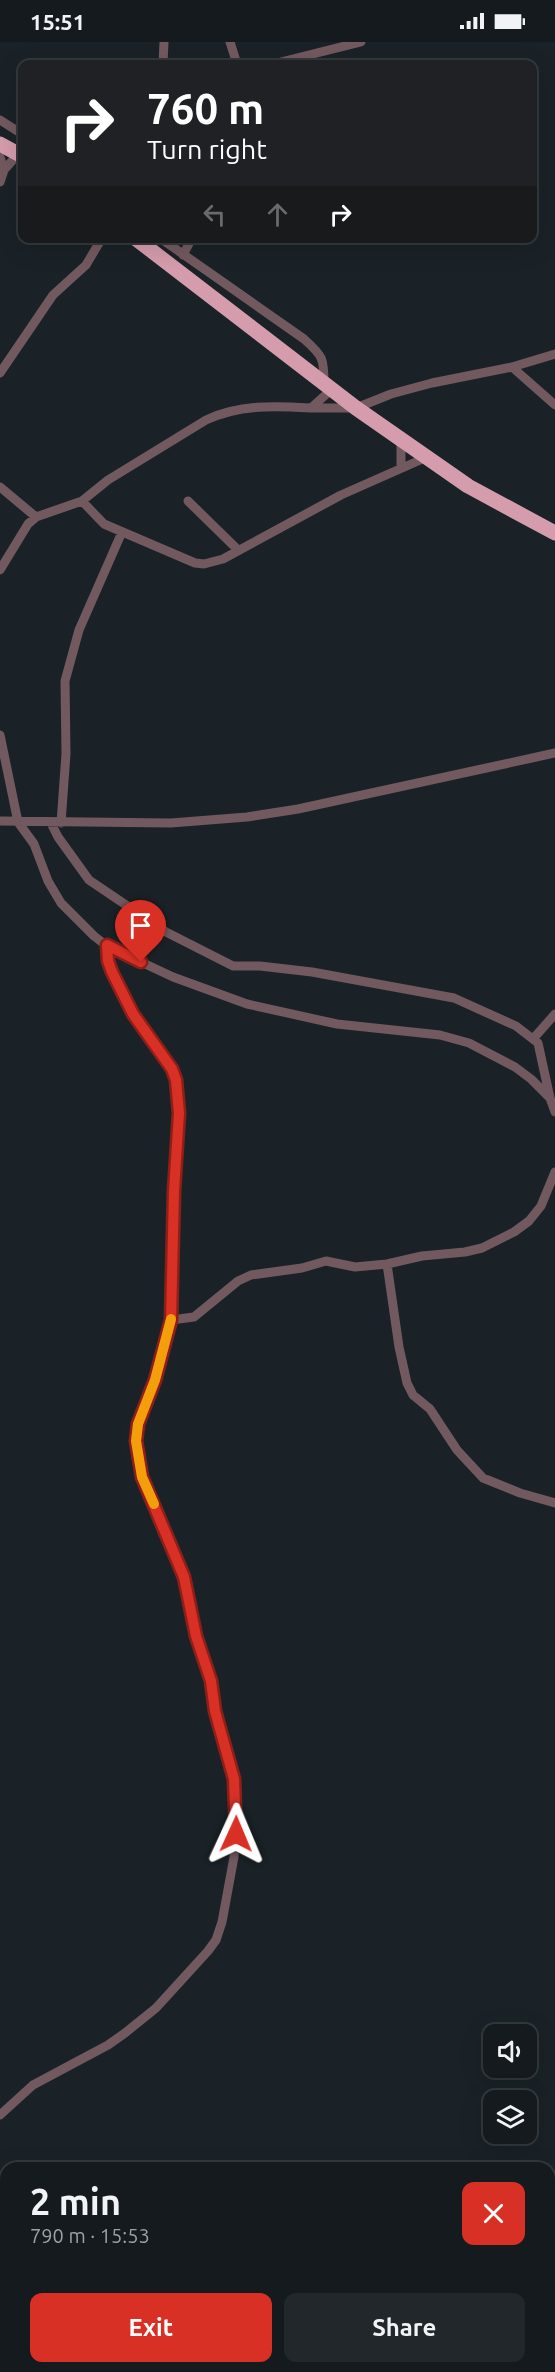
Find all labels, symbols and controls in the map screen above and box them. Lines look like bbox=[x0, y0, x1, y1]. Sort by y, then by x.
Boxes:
text: 15:51 bbox=[30, 9, 85, 34]
icon: right bbox=[48, 84, 126, 162]
text: 760 m bbox=[147, 85, 264, 132]
text: Turn right bbox=[147, 134, 267, 164]
icon: left bbox=[198, 198, 231, 231]
icon: ahead bbox=[261, 198, 294, 231]
icon: right bbox=[324, 198, 357, 231]
pin bbox=[115, 900, 166, 962]
icon: arrive bbox=[124, 909, 157, 942]
position arrow bbox=[204, 1802, 268, 1866]
map controls bbox=[483, 2024, 537, 2144]
button: sound bbox=[483, 2024, 537, 2078]
button: layers bbox=[483, 2090, 537, 2144]
text: 2 min bbox=[30, 2181, 121, 2222]
button: close bbox=[462, 2182, 525, 2245]
text: 790 m · 15:53 bbox=[30, 2224, 150, 2247]
button: Exit bbox=[30, 2293, 272, 2362]
button: Share bbox=[284, 2293, 525, 2362]

